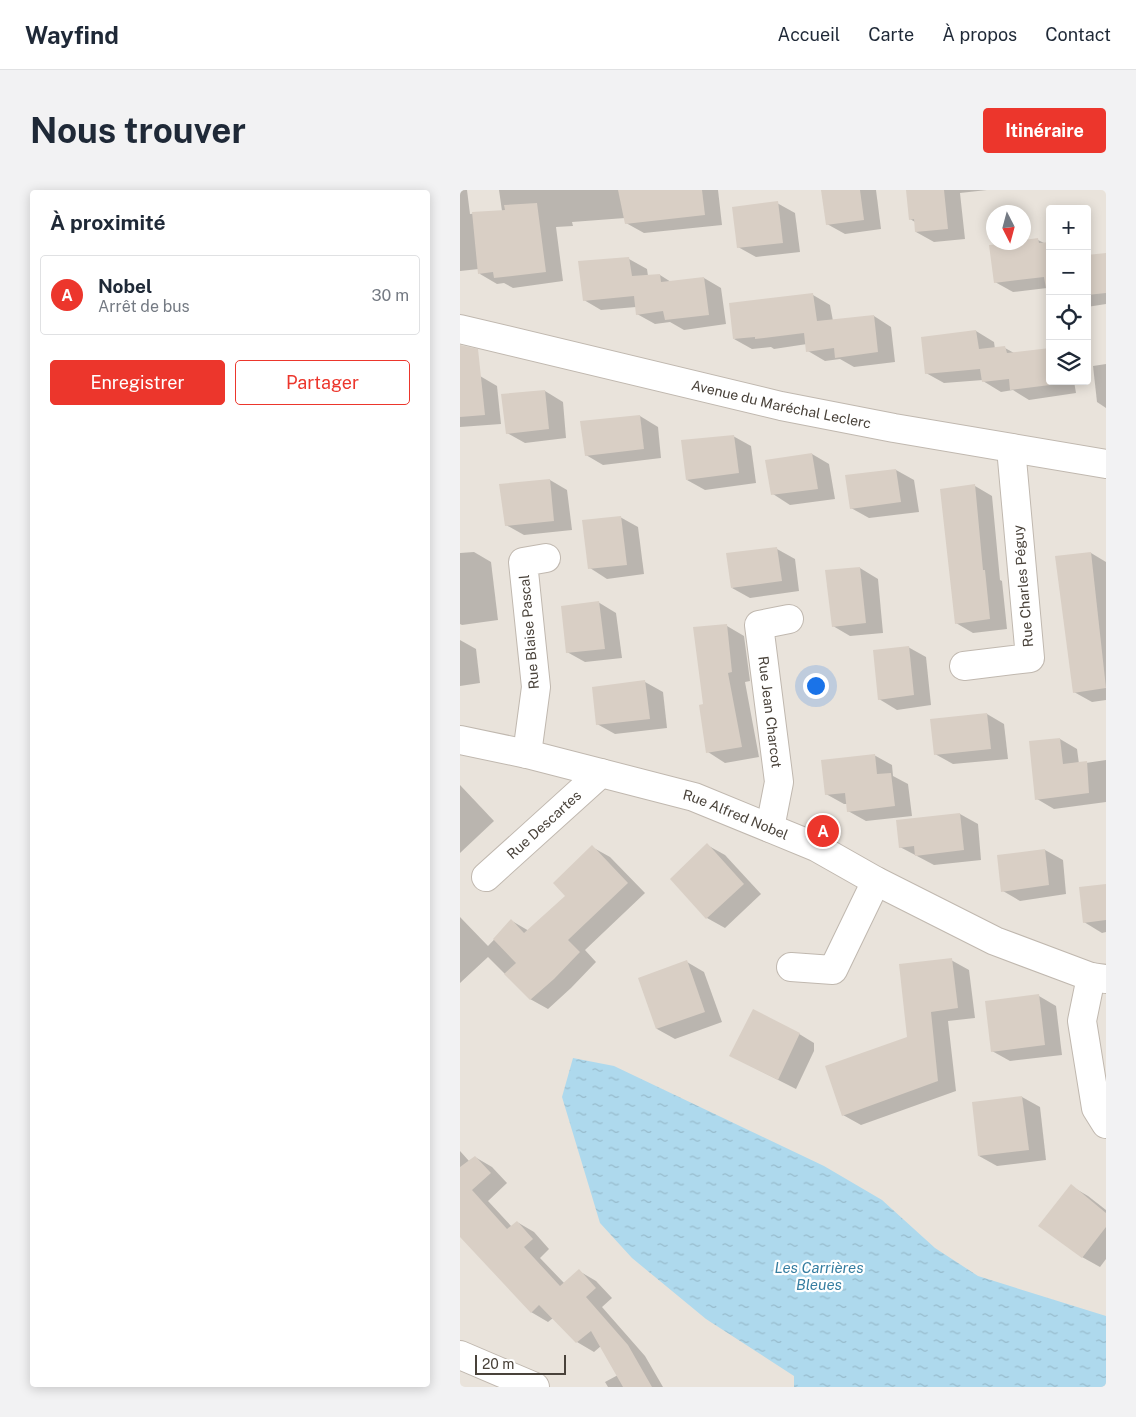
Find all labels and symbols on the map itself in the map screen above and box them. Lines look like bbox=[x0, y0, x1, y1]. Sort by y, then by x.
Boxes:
north arrow bbox=[986, 205, 1031, 250]
street label: Avenue du Maréchal Leclerc bbox=[690, 377, 873, 431]
street label: Rue Charles Péguy bbox=[1010, 524, 1036, 648]
street label: Rue Blaise Pascal bbox=[516, 574, 542, 690]
street label: Rue Jean Charcot bbox=[755, 655, 785, 769]
your location bbox=[803, 673, 829, 699]
street label: Rue Descartes bbox=[504, 787, 584, 862]
street label: Rue Alfred Nobel bbox=[681, 787, 791, 843]
pin: A bbox=[807, 812, 839, 850]
water label: Les Carrières Bleues bbox=[774, 1259, 864, 1293]
scale bar bbox=[475, 1352, 566, 1375]

